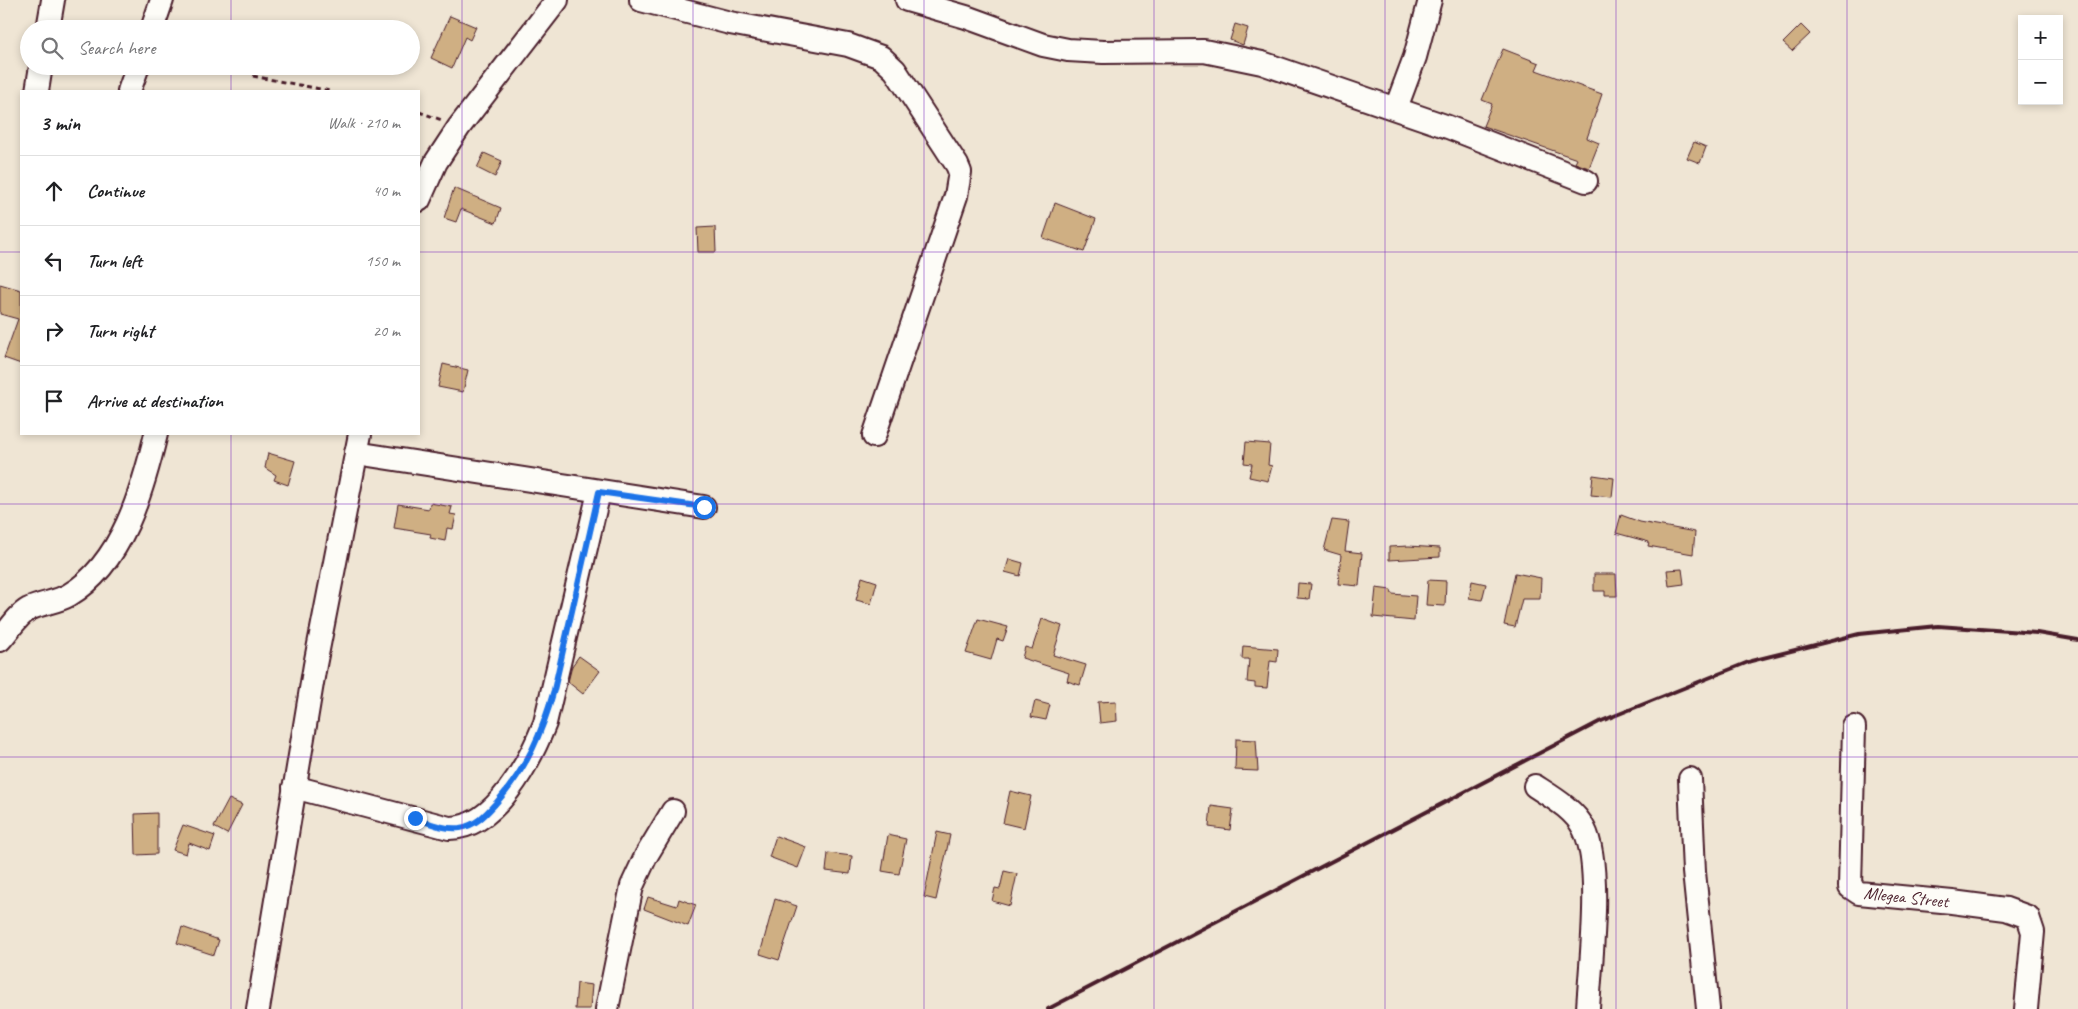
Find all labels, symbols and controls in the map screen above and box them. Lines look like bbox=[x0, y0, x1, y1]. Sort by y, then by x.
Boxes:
map controls bbox=[2018, 15, 2063, 105]
button: + bbox=[2018, 15, 2063, 60]
search box bbox=[20, 20, 420, 75]
icon: search bbox=[38, 34, 66, 62]
text: Search here bbox=[78, 36, 155, 60]
button: − bbox=[2018, 60, 2063, 105]
text: 3 min bbox=[40, 110, 80, 136]
text: Walk · 210 m bbox=[328, 113, 400, 133]
icon: ahead bbox=[40, 177, 68, 205]
text: Continue bbox=[87, 179, 144, 203]
text: 40 m bbox=[373, 181, 400, 201]
icon: left bbox=[40, 247, 68, 275]
text: Turn left bbox=[87, 249, 142, 273]
text: 150 m bbox=[366, 251, 400, 271]
icon: right bbox=[40, 317, 68, 345]
text: Turn right bbox=[87, 319, 154, 343]
text: 20 m bbox=[373, 321, 400, 341]
icon: arrive bbox=[40, 387, 68, 415]
text: Arrive at destination bbox=[87, 389, 223, 413]
route start bbox=[693, 496, 716, 519]
route end bbox=[404, 807, 427, 830]
street label: Mlegea Street bbox=[1863, 882, 1951, 913]

